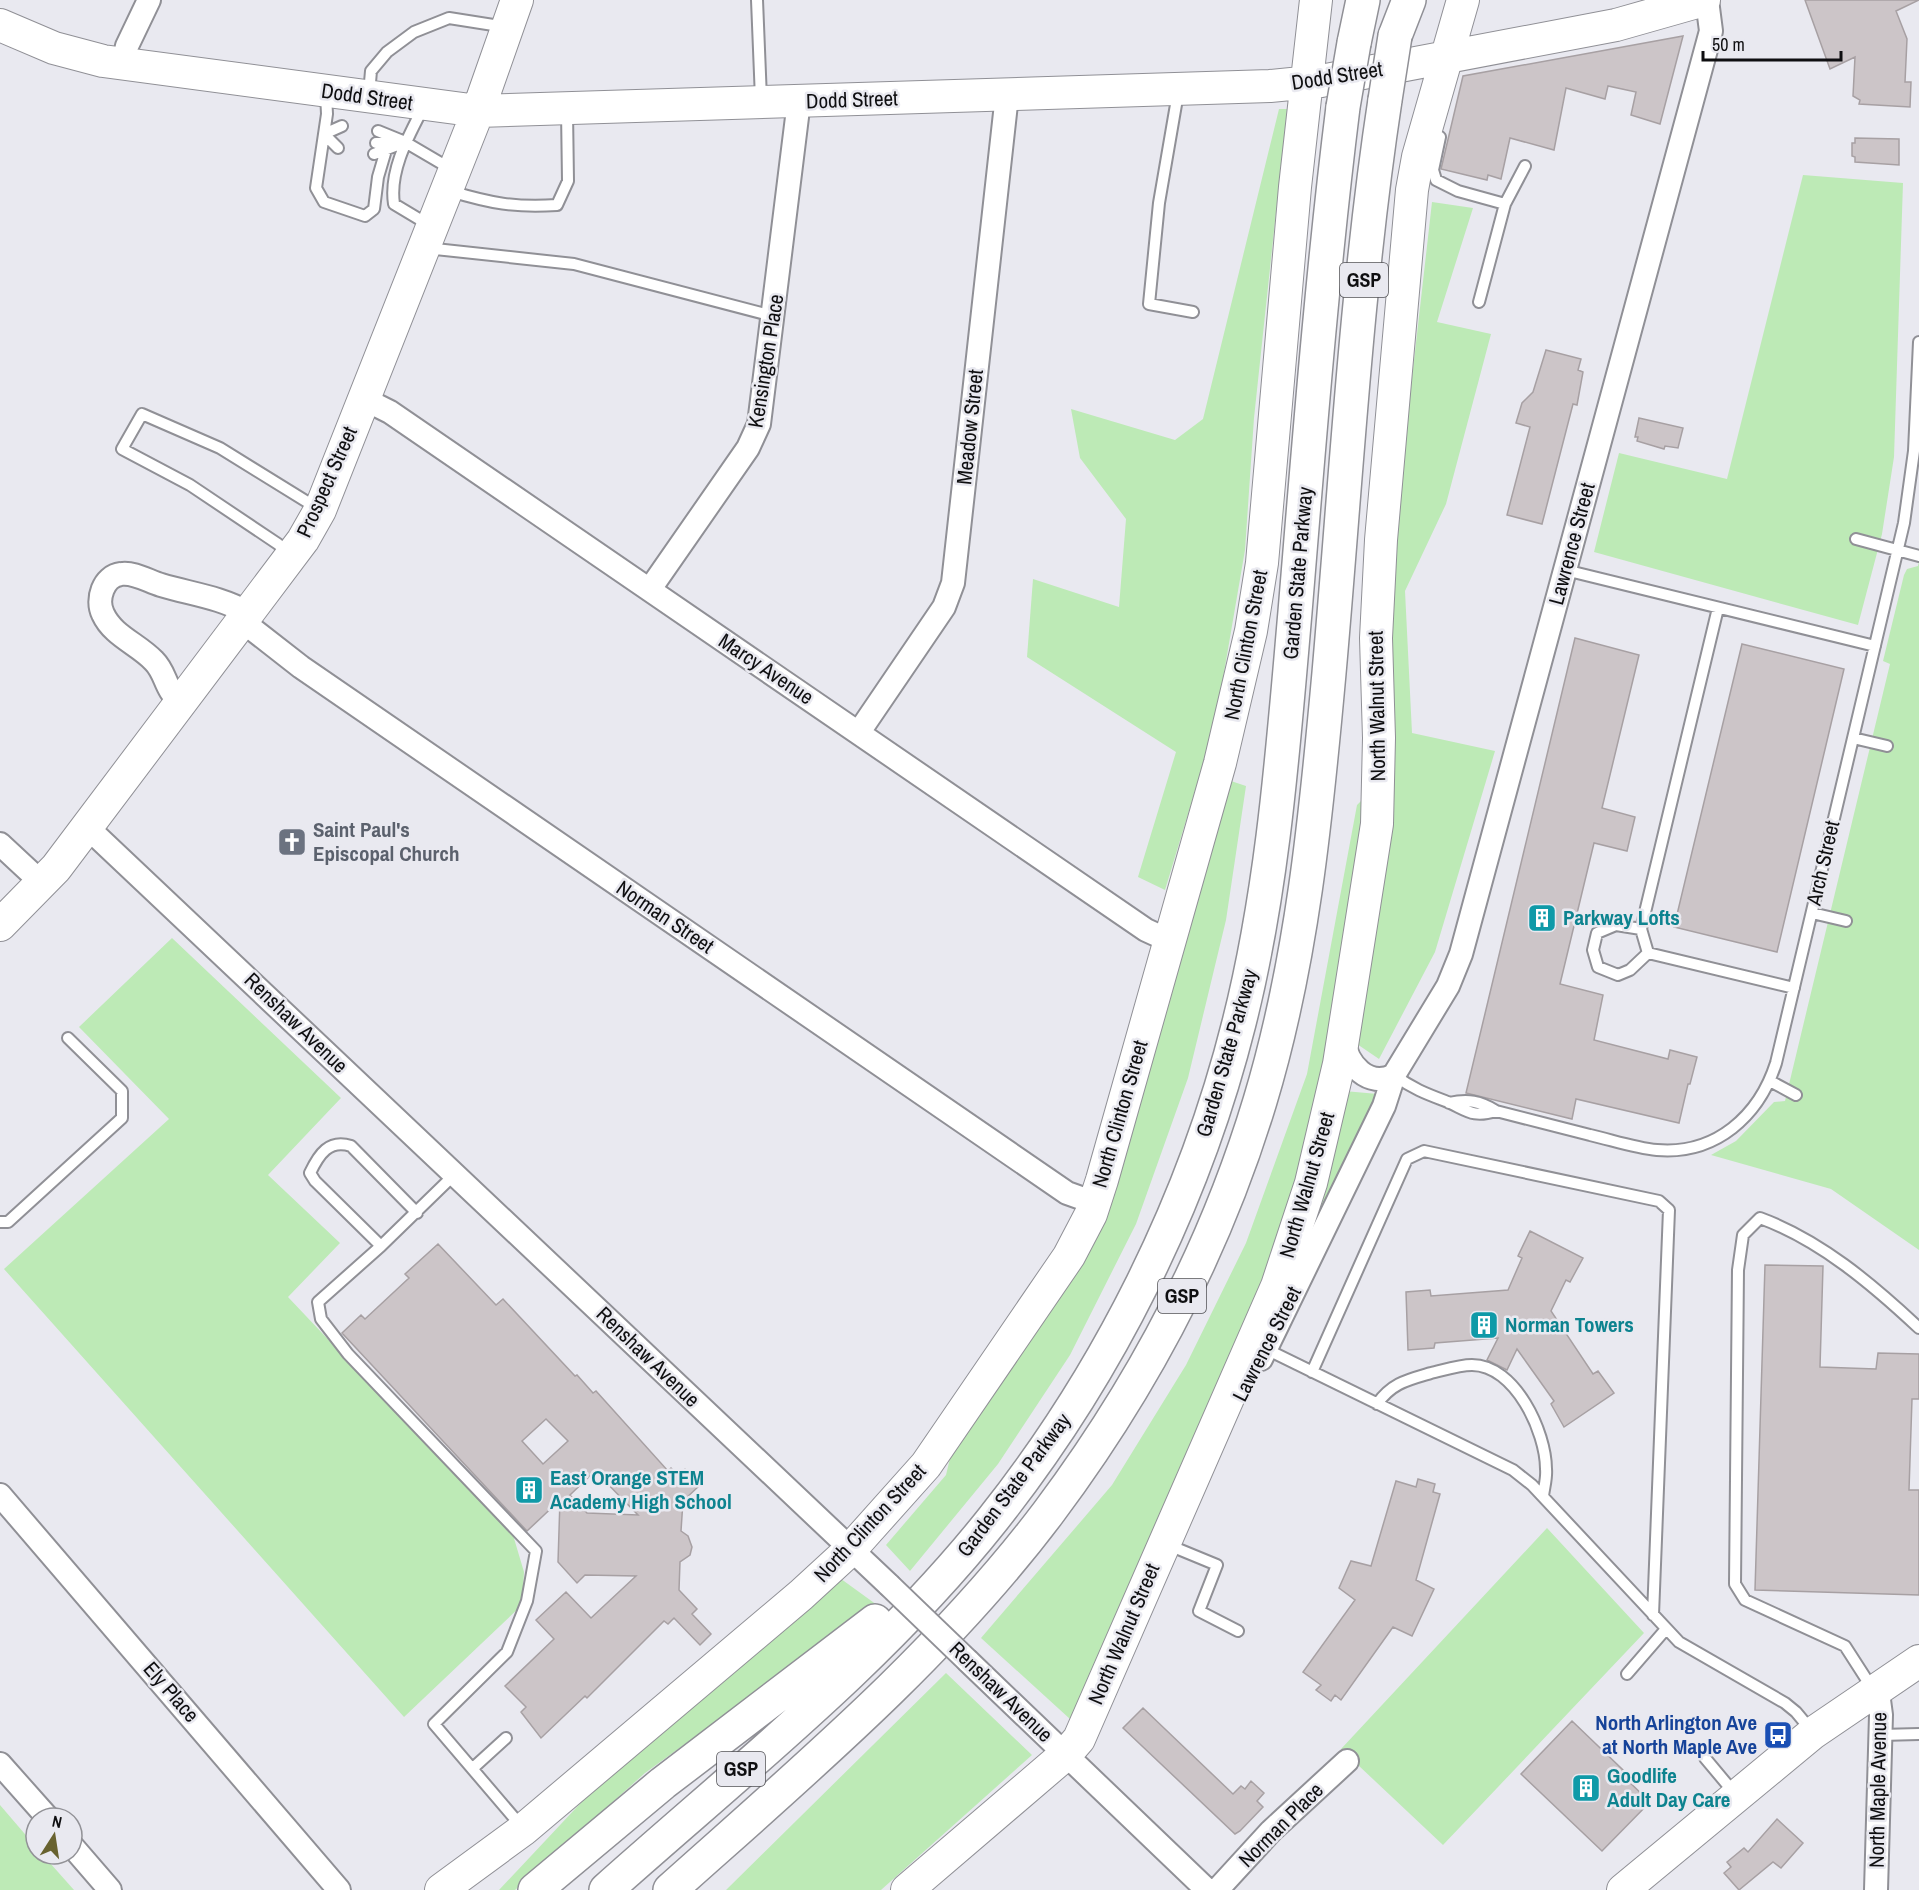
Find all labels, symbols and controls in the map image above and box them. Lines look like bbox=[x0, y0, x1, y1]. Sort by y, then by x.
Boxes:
scale bar bbox=[1703, 24, 1841, 62]
text: 50 m bbox=[1712, 32, 1745, 57]
street label: Dodd Street bbox=[1289, 54, 1385, 97]
street label: Dodd Street bbox=[320, 76, 415, 117]
street label: Dodd Street bbox=[806, 83, 899, 116]
road number: GSP bbox=[1340, 263, 1388, 297]
street label: Kensington Place bbox=[741, 292, 790, 430]
street label: Meadow Street bbox=[949, 368, 990, 486]
street label: Prospect Street bbox=[289, 421, 364, 542]
street label: Lawrence Street bbox=[1541, 479, 1602, 608]
street label: Garden State Parkway bbox=[1276, 485, 1320, 661]
street label: North Clinton Street bbox=[1217, 567, 1274, 722]
street label: Marcy Avenue bbox=[713, 626, 819, 711]
street label: North Walnut Street bbox=[1361, 630, 1392, 782]
place label: Saint Paul's Episcopal Church bbox=[313, 815, 459, 868]
street label: Arch Street bbox=[1798, 817, 1846, 909]
church icon: Saint Paul's Episcopal Church bbox=[276, 826, 308, 858]
street label: Norman Street bbox=[611, 873, 720, 960]
building icon: Parkway Lofts bbox=[1526, 902, 1558, 934]
place label: Parkway Lofts bbox=[1563, 903, 1680, 932]
street label: Garden State Parkway bbox=[1189, 965, 1264, 1140]
street label: Renshaw Avenue bbox=[238, 966, 355, 1080]
street label: North Clinton Street bbox=[1085, 1037, 1154, 1191]
street label: North Walnut Street bbox=[1272, 1108, 1341, 1261]
road number: GSP bbox=[1158, 1279, 1206, 1313]
street label: Lawrence Street bbox=[1225, 1281, 1308, 1406]
street label: Renshaw Avenue bbox=[590, 1300, 707, 1414]
building icon: Norman Towers bbox=[1468, 1309, 1500, 1341]
place label: Norman Towers bbox=[1505, 1310, 1634, 1339]
street label: Garden State Parkway bbox=[950, 1406, 1078, 1563]
street label: North Clinton Street bbox=[807, 1457, 932, 1588]
place label: East Orange STEM Academy High School bbox=[550, 1463, 732, 1516]
building icon: East Orange STEM Academy High School bbox=[513, 1474, 545, 1506]
street label: North Walnut Street bbox=[1081, 1559, 1166, 1709]
street label: Renshaw Avenue bbox=[943, 1635, 1060, 1749]
street label: Ely Place bbox=[137, 1655, 206, 1728]
place label: North Arlington Ave at North Maple Ave bbox=[1595, 1708, 1757, 1761]
street label: North Maple Avenue bbox=[1862, 1712, 1893, 1868]
bus stop icon: North Arlington Ave at North Maple Ave bbox=[1762, 1719, 1794, 1751]
road number: GSP bbox=[717, 1752, 765, 1786]
place label: Goodlife Adult Day Care bbox=[1607, 1761, 1730, 1814]
building icon: Goodlife Adult Day Care bbox=[1570, 1772, 1602, 1804]
street label: Norman Place bbox=[1232, 1776, 1329, 1873]
north arrow bbox=[24, 1806, 84, 1866]
text: N bbox=[50, 1810, 64, 1833]

